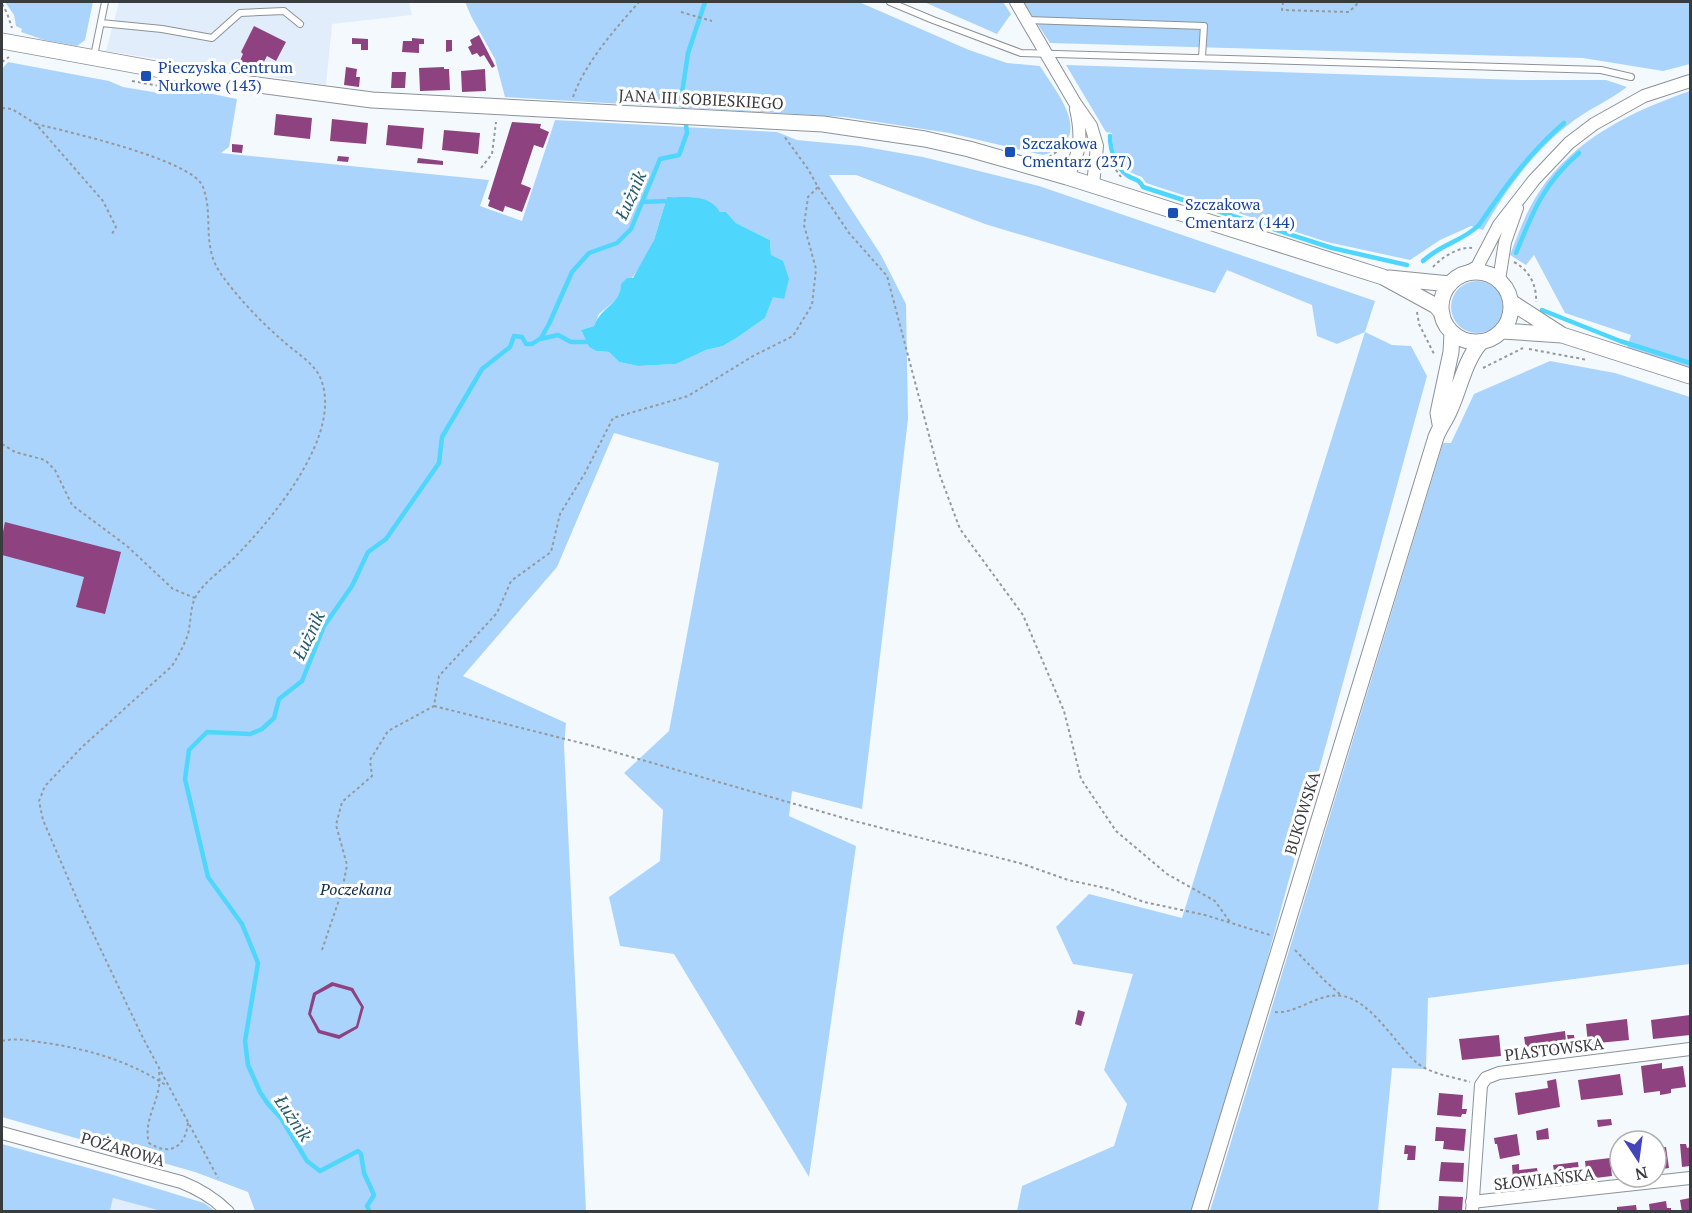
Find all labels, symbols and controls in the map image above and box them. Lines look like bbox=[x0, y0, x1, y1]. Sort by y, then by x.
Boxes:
place label: Pieczyska Centrum Nurkowe (143) bbox=[158, 56, 293, 96]
marker: Pieczyska Centrum Nurkowe (143) bbox=[139, 69, 153, 83]
street label: JANA III SOBIESKIEGO bbox=[618, 84, 784, 114]
place label: Szczakowa Cmentarz (237) bbox=[1022, 132, 1132, 172]
marker: Szczakowa Cmentarz (237) bbox=[1003, 145, 1017, 159]
water label: Łużnik bbox=[608, 167, 651, 224]
place label: Szczakowa Cmentarz (144) bbox=[1185, 193, 1295, 233]
marker: Szczakowa Cmentarz (144) bbox=[1166, 206, 1180, 220]
water label: Łużnik bbox=[286, 607, 330, 664]
street label: BUKOWSKA bbox=[1279, 769, 1325, 857]
park label: Poczekana bbox=[319, 878, 392, 900]
street label: PIASTOWSKA bbox=[1503, 1032, 1605, 1066]
water label: Łużnik bbox=[269, 1089, 318, 1146]
street label: POŻAROWA bbox=[78, 1126, 168, 1172]
north arrow bbox=[1608, 1129, 1668, 1189]
text: N bbox=[1633, 1162, 1650, 1186]
street label: SŁOWIAŃSKA bbox=[1493, 1163, 1595, 1195]

